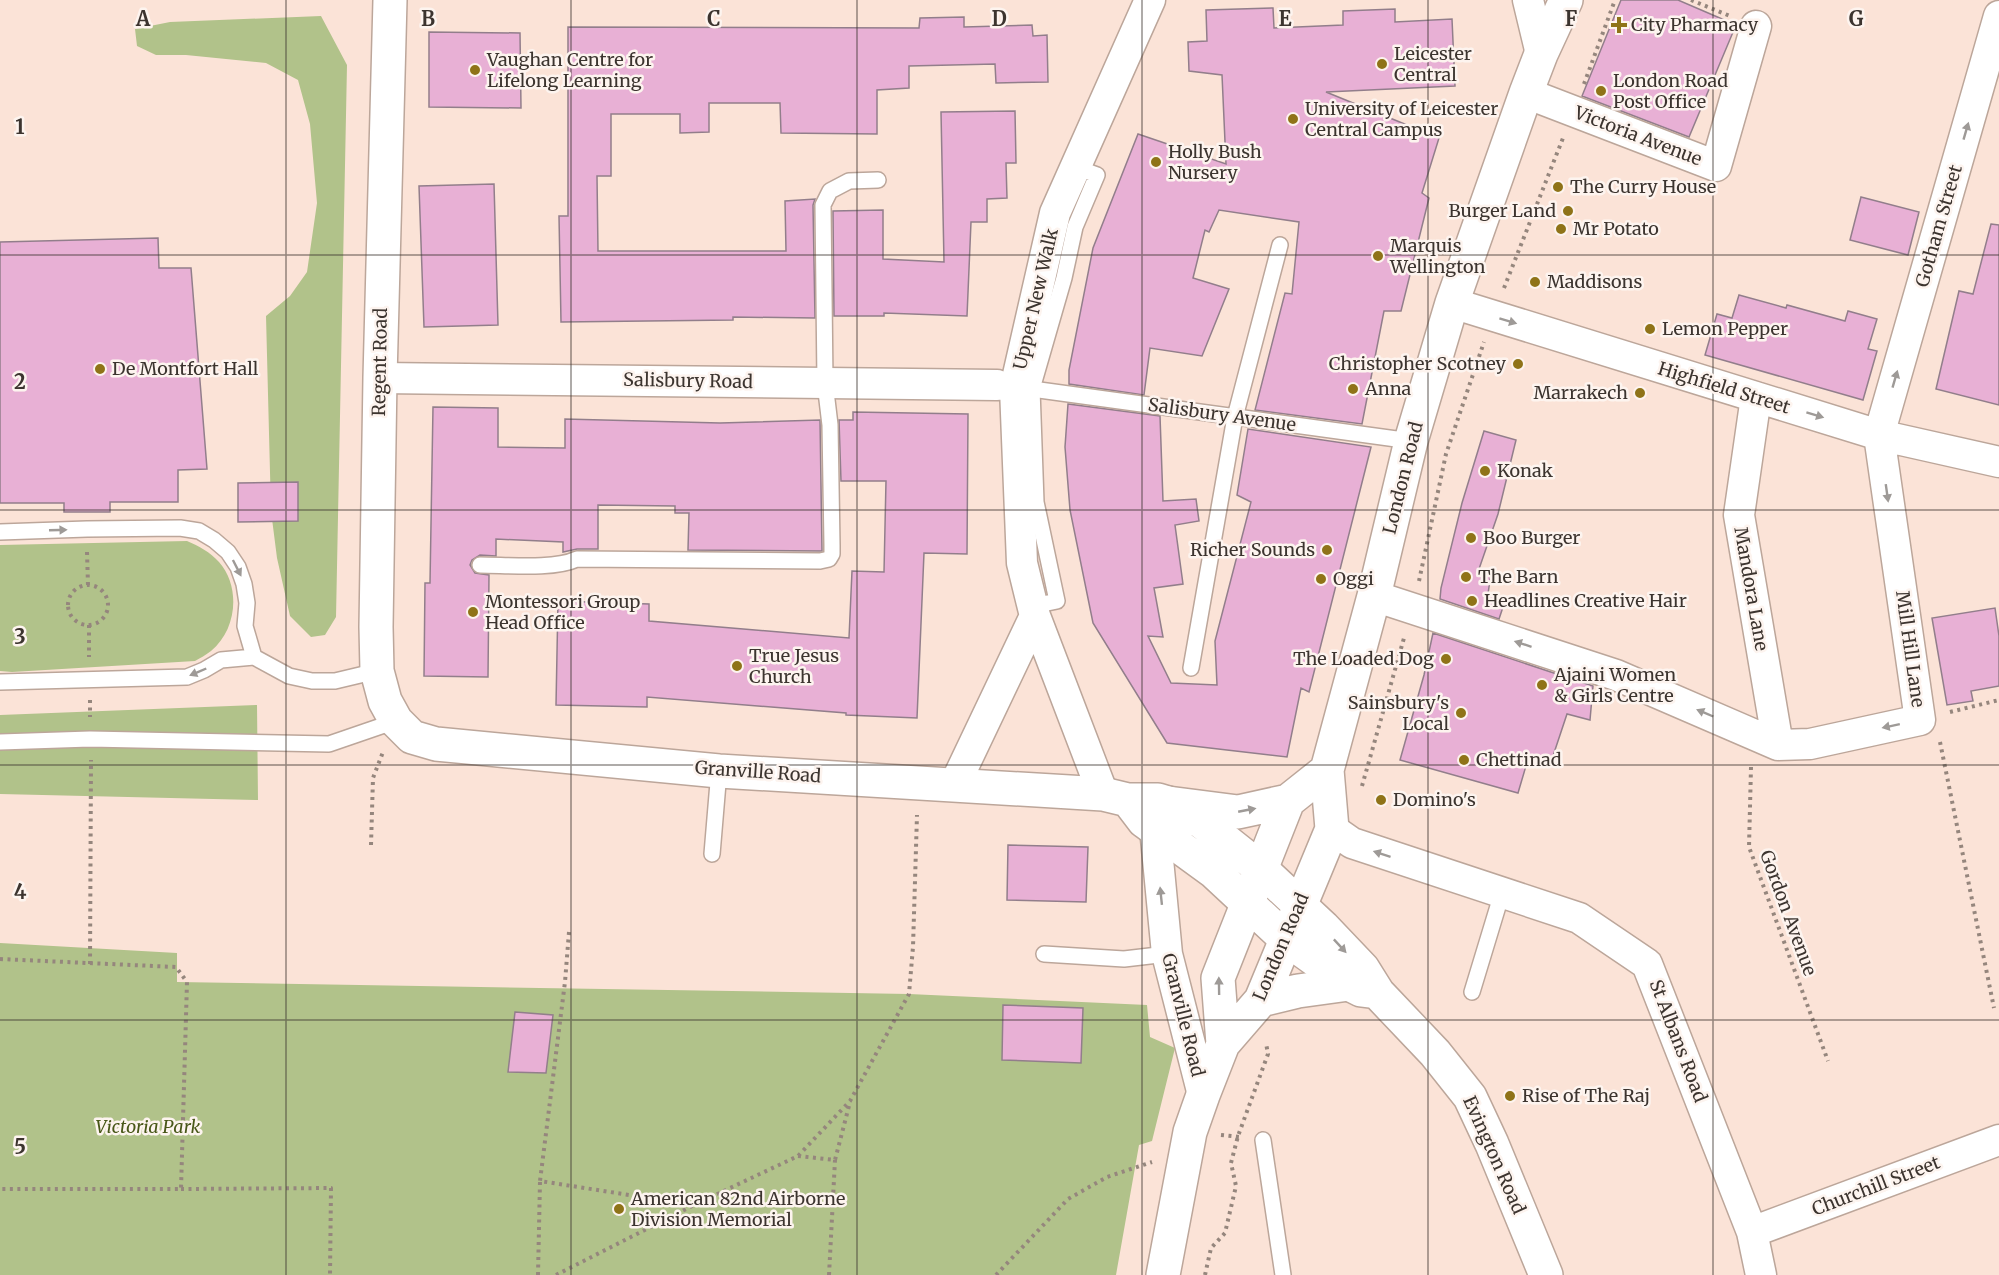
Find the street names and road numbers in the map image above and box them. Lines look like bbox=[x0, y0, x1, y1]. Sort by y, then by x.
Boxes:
street label: Victoria Avenue bbox=[1570, 100, 1705, 170]
street label: Gotham Street bbox=[1910, 162, 1967, 290]
street label: Upper New Walk bbox=[1008, 225, 1063, 372]
street label: Regent Road bbox=[367, 307, 392, 416]
street label: Highfield Street bbox=[1655, 357, 1793, 419]
street label: Salisbury Road bbox=[623, 368, 753, 393]
street label: Salisbury Avenue bbox=[1147, 393, 1298, 436]
street label: London Road bbox=[1377, 419, 1428, 537]
street label: Mandora Lane bbox=[1729, 525, 1774, 653]
street label: Mill Hill Lane bbox=[1891, 589, 1930, 709]
street label: Granville Road bbox=[694, 756, 822, 787]
street label: Gordon Avenue bbox=[1755, 847, 1822, 979]
street label: London Road bbox=[1247, 889, 1314, 1004]
street label: Granville Road bbox=[1157, 951, 1210, 1079]
street label: St Albans Road bbox=[1645, 976, 1712, 1106]
street label: Evington Road bbox=[1458, 1092, 1531, 1218]
street label: Churchill Street bbox=[1808, 1151, 1943, 1221]

